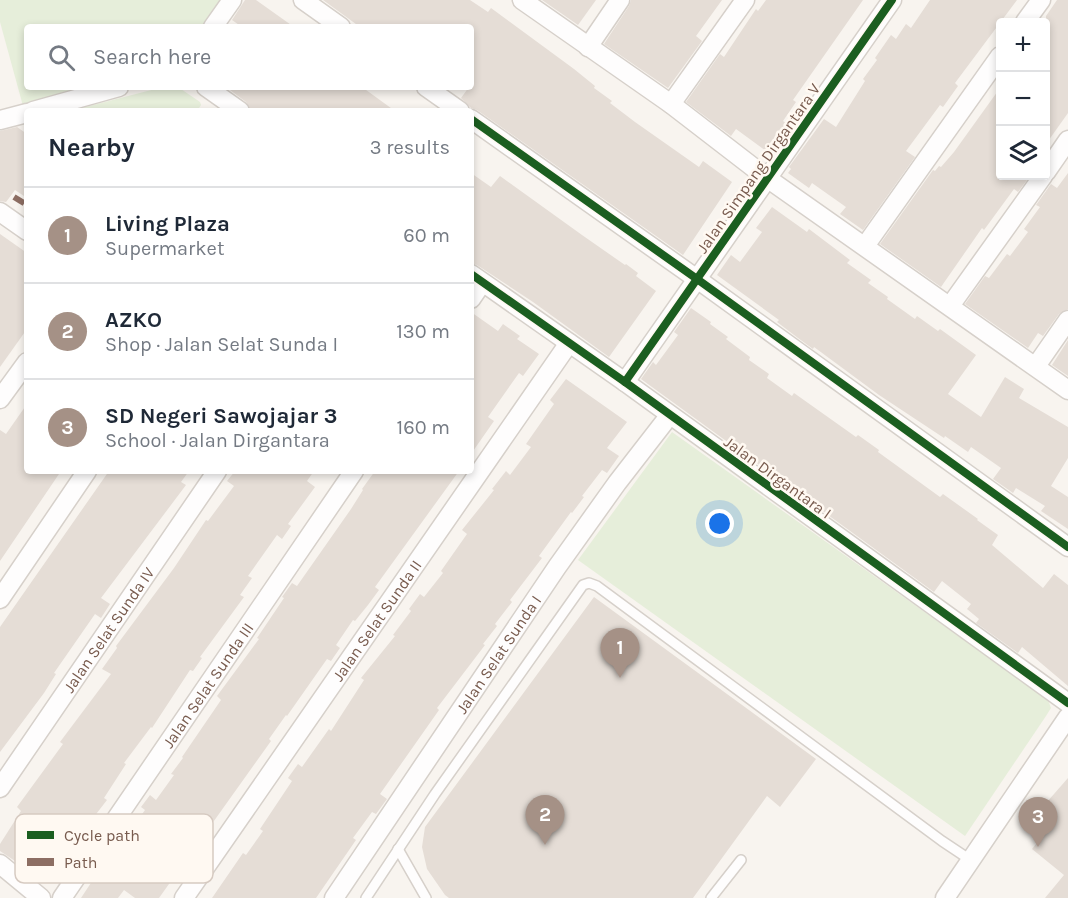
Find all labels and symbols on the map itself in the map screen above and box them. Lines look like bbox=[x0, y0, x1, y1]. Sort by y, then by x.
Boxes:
street label: Jalan Simpang Dirgantara V bbox=[693, 80, 824, 257]
street label: Jalan Dirgantara I bbox=[720, 432, 835, 523]
your location bbox=[705, 509, 734, 538]
street label: Jalan Selat Sunda II bbox=[328, 556, 426, 685]
street label: Jalan Selat Sunda IV bbox=[59, 564, 158, 696]
street label: Jalan Selat Sunda I bbox=[452, 592, 545, 717]
street label: Jalan Selat Sunda III bbox=[159, 619, 258, 752]
pin: 1 bbox=[600, 628, 640, 678]
pin: 2 bbox=[526, 796, 564, 845]
pin: 3 bbox=[1018, 798, 1058, 847]
legend bbox=[15, 814, 213, 883]
text: Cycle path bbox=[64, 826, 140, 845]
text: Path bbox=[64, 853, 97, 872]

